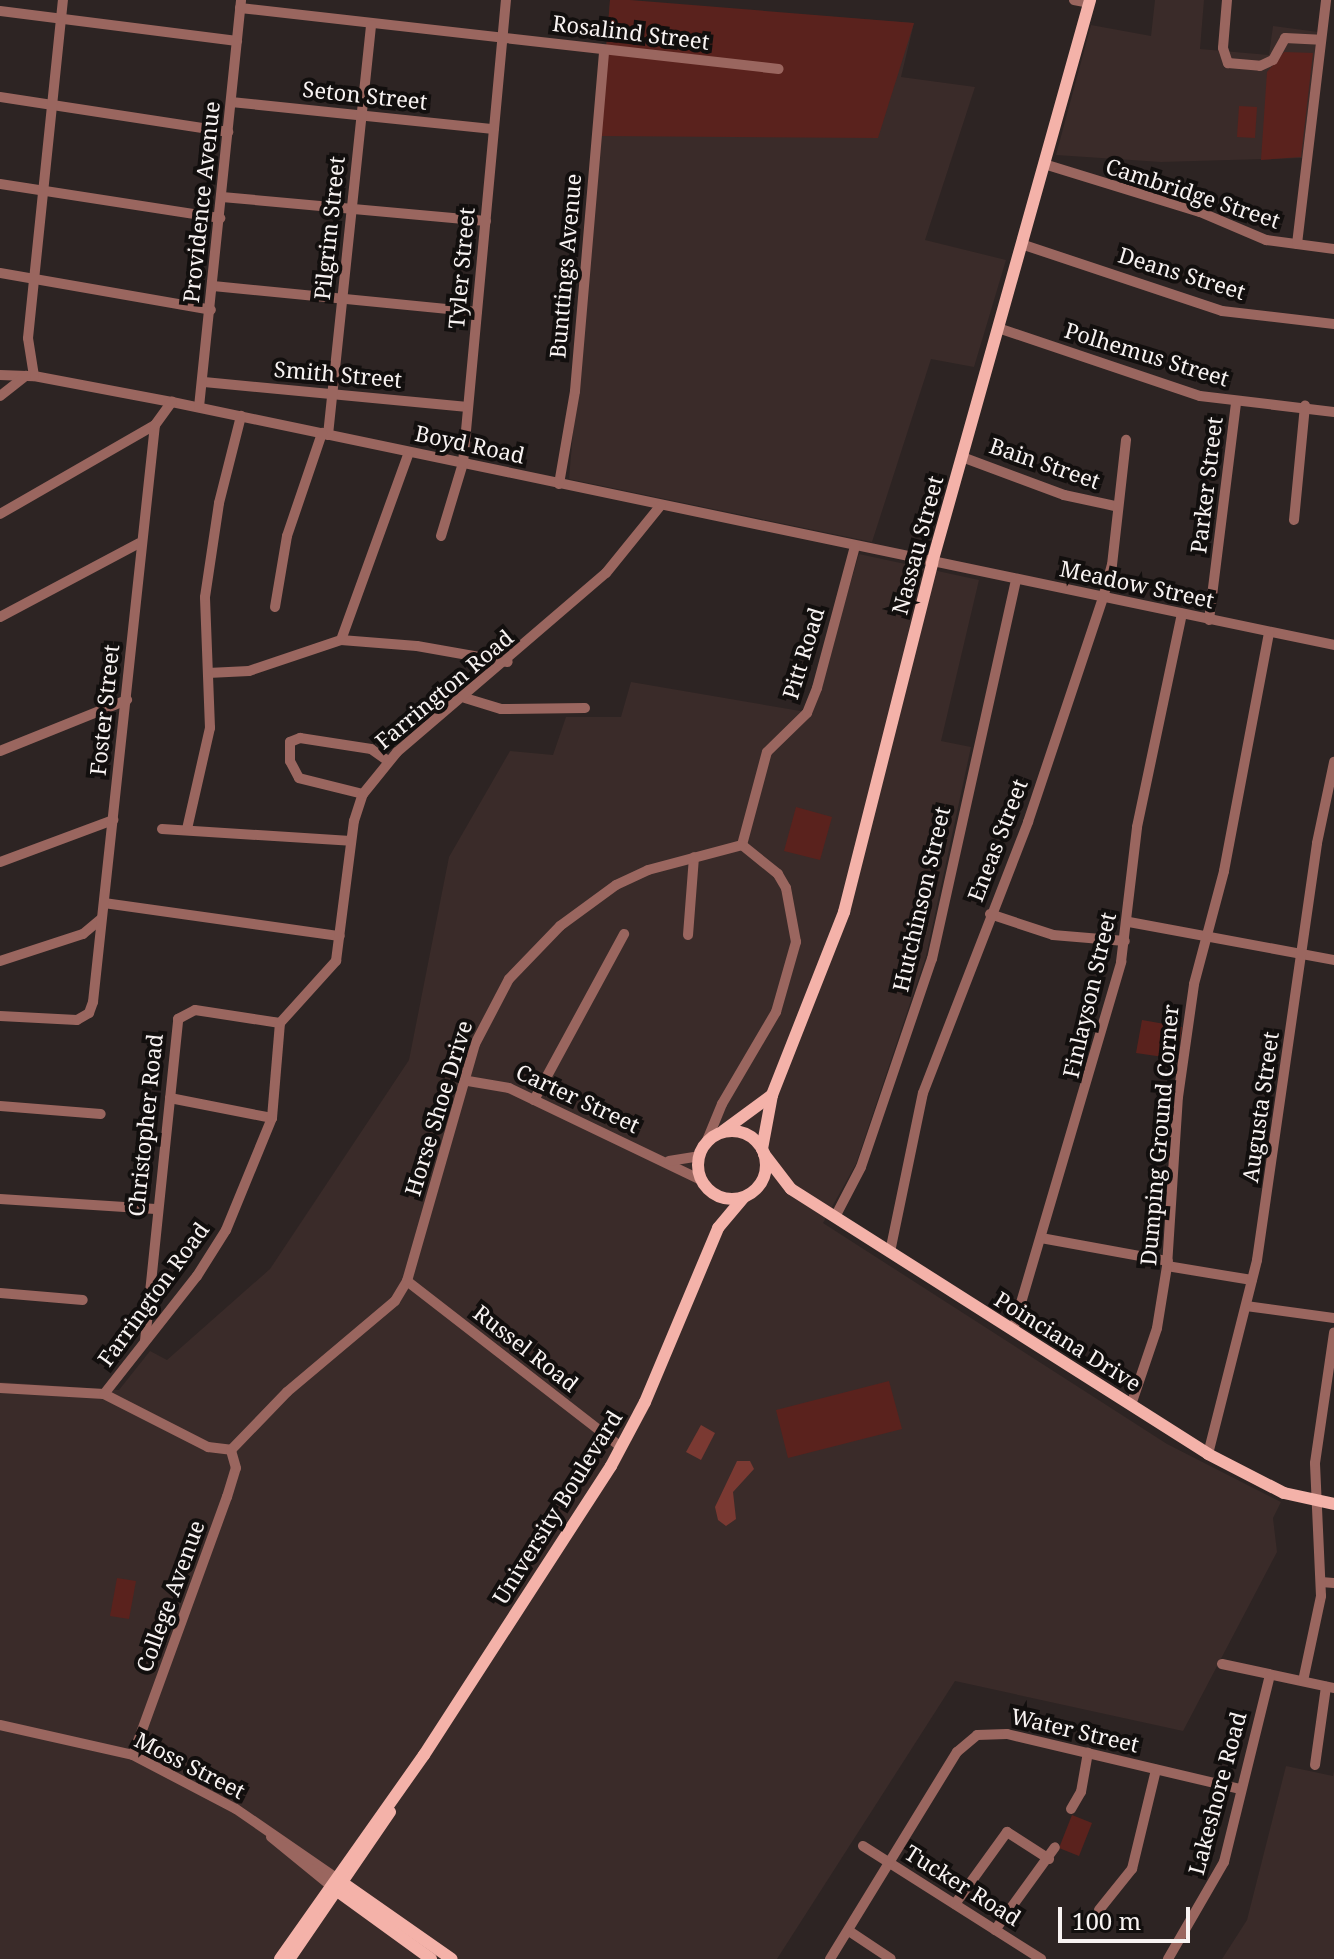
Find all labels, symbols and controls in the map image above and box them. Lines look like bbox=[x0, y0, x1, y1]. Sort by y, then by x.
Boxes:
street label: Rosalind Street bbox=[551, 9, 711, 55]
street label: Seton Street bbox=[301, 75, 429, 115]
street label: Providence Avenue bbox=[177, 100, 225, 304]
street label: Cambridge Street bbox=[1102, 152, 1284, 234]
street label: Pilgrim Street bbox=[308, 155, 350, 301]
street label: Bunttings Avenue bbox=[544, 173, 586, 359]
street label: Tyler Street bbox=[443, 206, 479, 330]
street label: Deans Street bbox=[1115, 241, 1249, 305]
street label: Polhemus Street bbox=[1062, 316, 1232, 392]
street label: Smith Street bbox=[273, 355, 403, 393]
street label: Parker Street bbox=[1185, 415, 1227, 555]
street label: Boyd Road bbox=[413, 420, 527, 468]
street label: Bain Street bbox=[986, 432, 1104, 494]
street label: Nassau Street bbox=[886, 473, 948, 617]
street label: Meadow Street bbox=[1057, 555, 1217, 613]
street label: Pitt Road bbox=[777, 604, 829, 702]
street label: Farrington Road bbox=[370, 624, 518, 754]
street label: Foster Street bbox=[84, 643, 124, 777]
street label: Eneas Street bbox=[962, 775, 1032, 905]
street label: Hutchinson Street bbox=[887, 804, 955, 994]
street label: Finlayson Street bbox=[1057, 910, 1121, 1080]
street label: Dumping Ground Corner bbox=[1134, 1003, 1184, 1267]
street label: Horse Shoe Drive bbox=[399, 1017, 477, 1199]
street label: Augusta Street bbox=[1236, 1030, 1284, 1184]
street label: Christopher Road bbox=[122, 1032, 168, 1218]
street label: Carter Street bbox=[512, 1058, 644, 1138]
street label: Farrington Road bbox=[92, 1217, 214, 1371]
street label: Poinciana Drive bbox=[990, 1285, 1146, 1397]
street label: Russel Road bbox=[468, 1299, 584, 1397]
street label: University Boulevard bbox=[487, 1405, 627, 1609]
street label: College Avenue bbox=[130, 1517, 210, 1675]
street label: Water Street bbox=[1008, 1702, 1142, 1758]
street label: Lakeshore Road bbox=[1183, 1709, 1251, 1877]
street label: Moss Street bbox=[130, 1726, 250, 1804]
street label: Tucker Road bbox=[900, 1839, 1026, 1931]
scale bar bbox=[1062, 1891, 1194, 1941]
text: 100 m bbox=[1072, 1904, 1141, 1937]

